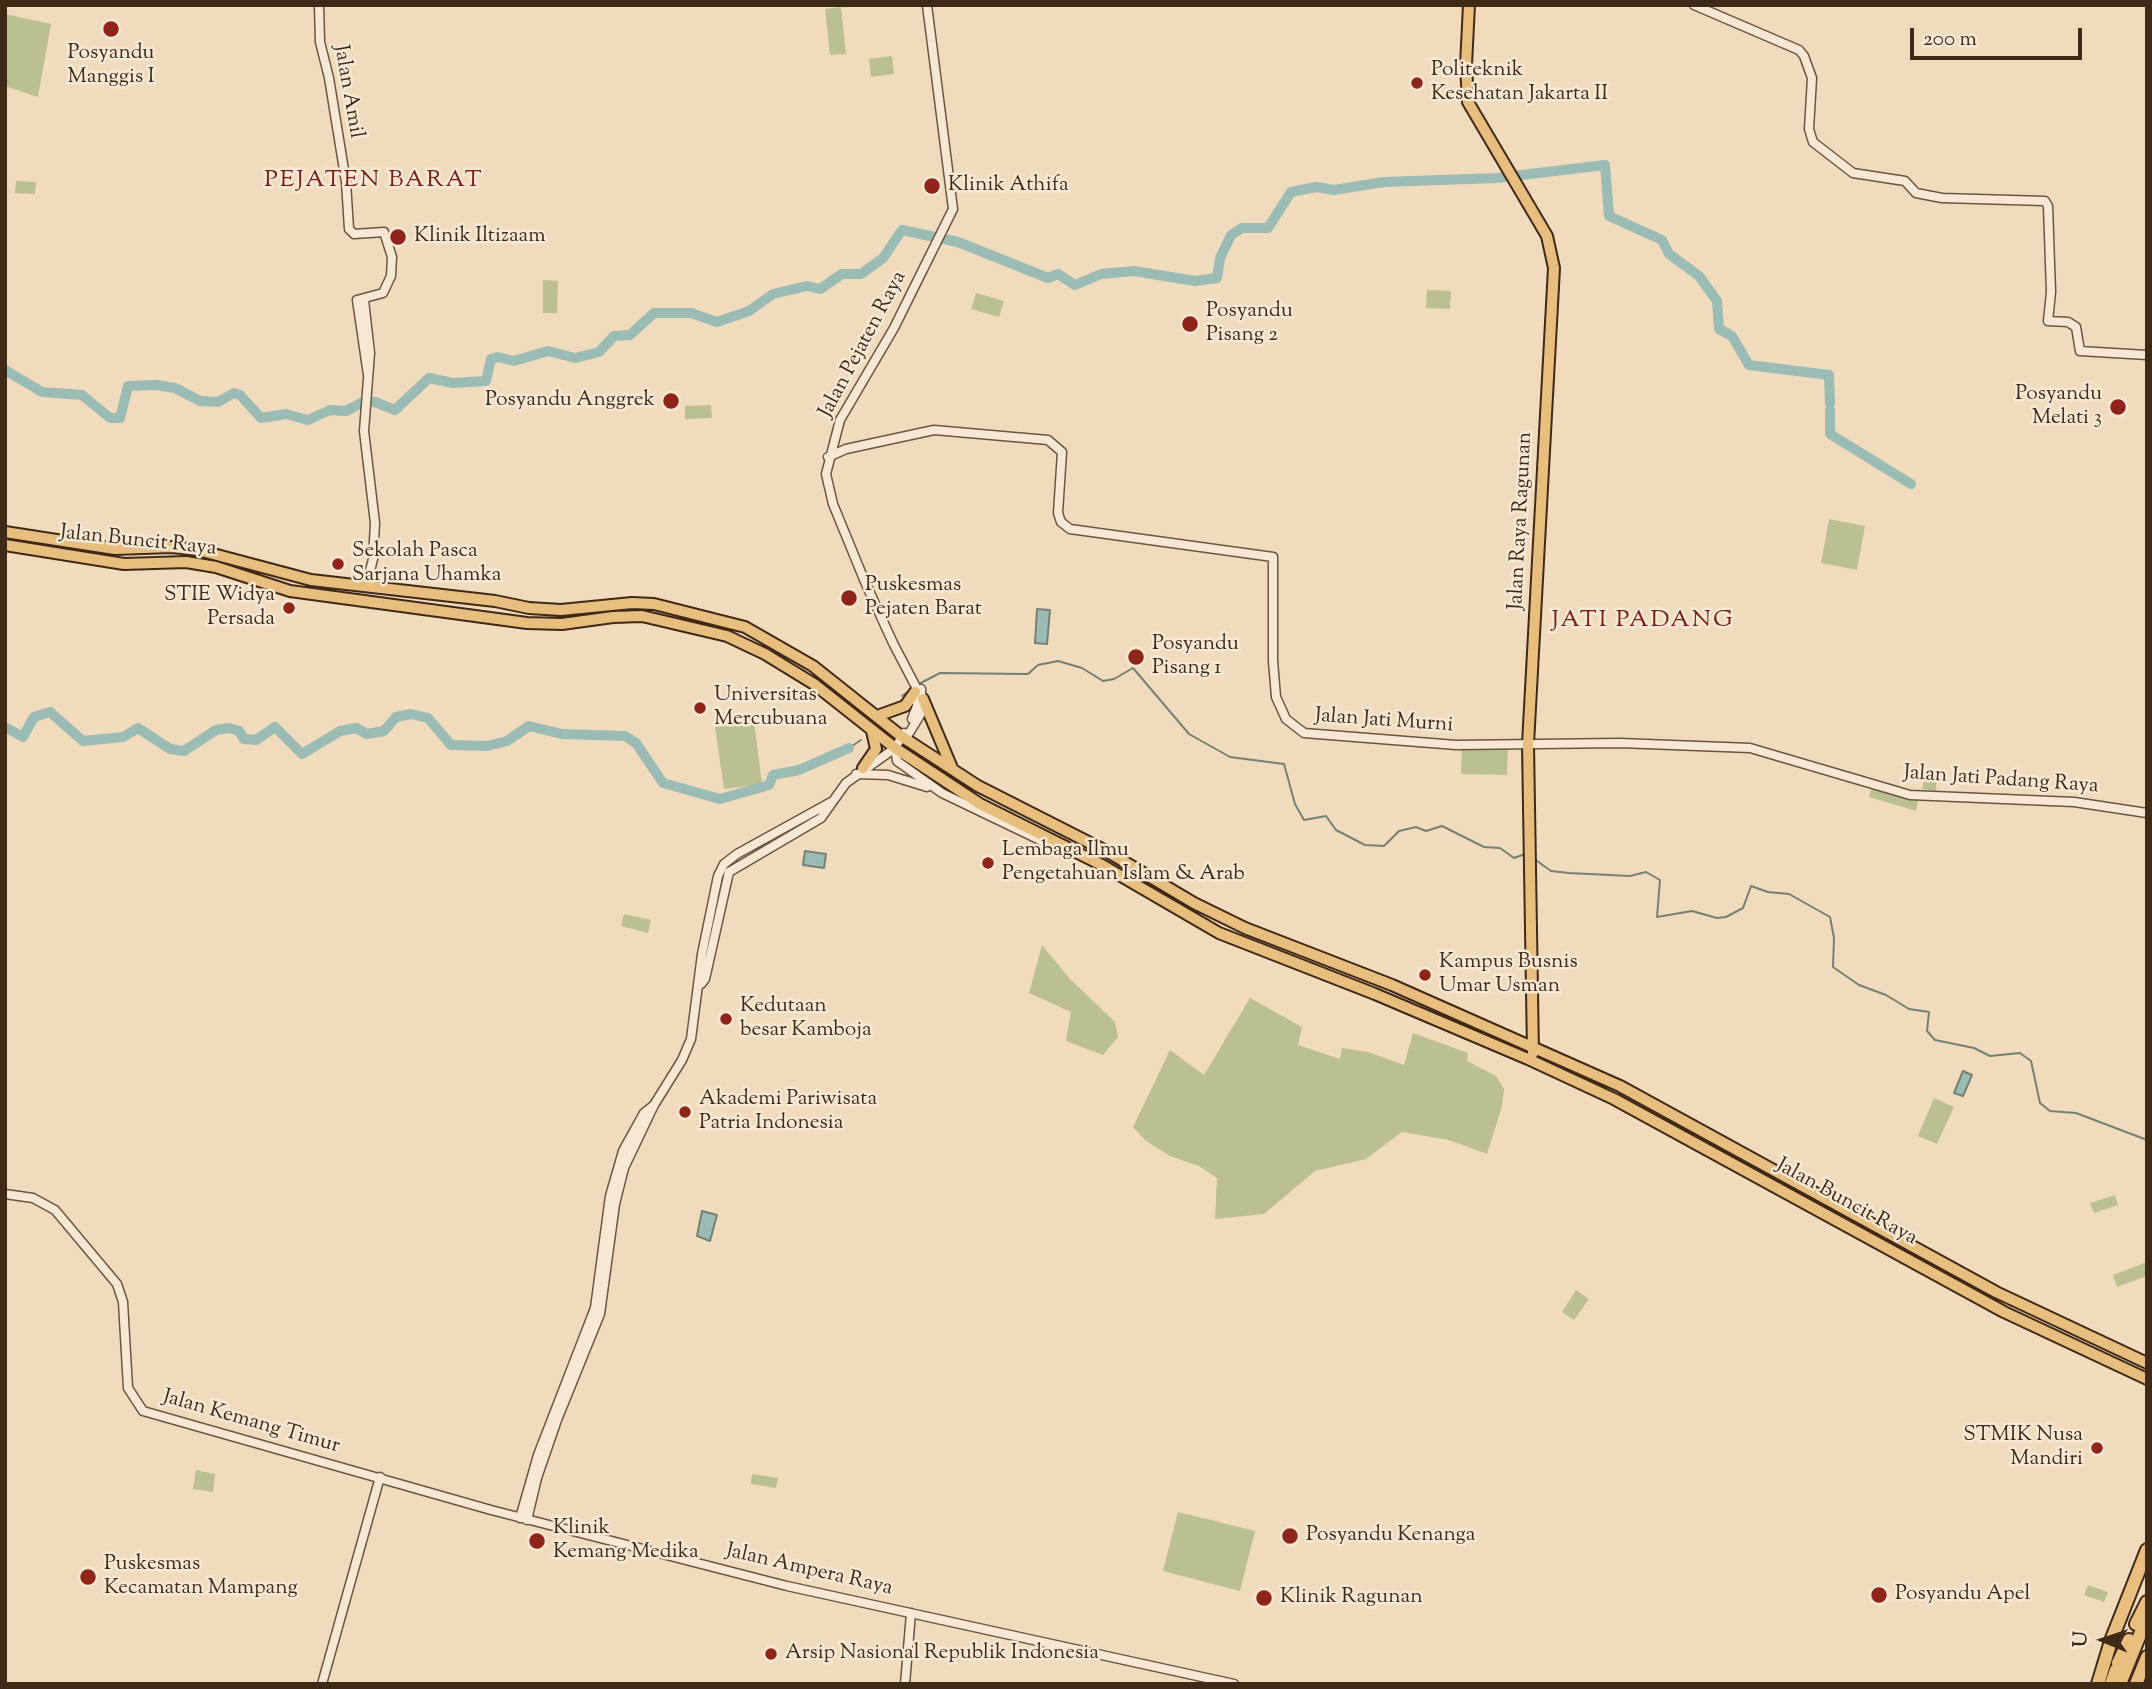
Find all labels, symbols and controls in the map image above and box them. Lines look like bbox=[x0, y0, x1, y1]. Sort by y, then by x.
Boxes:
scale bar bbox=[1914, 14, 2086, 58]
marker: Posyandu Manggis I bbox=[101, 19, 121, 39]
text: 200 m bbox=[1923, 25, 1977, 55]
place label: Posyandu Manggis I bbox=[67, 41, 155, 91]
street label: Jalan Amil bbox=[326, 43, 368, 141]
place label: Politeknik Kesehatan Jakarta II bbox=[1431, 58, 1608, 108]
marker: Politeknik Kesehatan Jakarta II bbox=[1409, 75, 1425, 91]
district label: PEJATEN BARAT bbox=[266, 168, 482, 196]
place label: Klinik Athifa bbox=[948, 173, 1069, 199]
marker: Klinik Athifa bbox=[922, 176, 942, 196]
place label: Klinik Iltizaam bbox=[414, 224, 546, 250]
marker: Klinik Iltizaam bbox=[388, 227, 408, 247]
street label: Jalan Pejaten Raya bbox=[815, 267, 913, 423]
place label: Posyandu Pisang 2 bbox=[1206, 299, 1293, 349]
marker: Posyandu Pisang 2 bbox=[1180, 314, 1200, 334]
place label: Posyandu Melati 3 bbox=[2015, 382, 2102, 432]
place label: Posyandu Anggrek bbox=[485, 388, 655, 414]
marker: Posyandu Anggrek bbox=[661, 391, 681, 411]
marker: Posyandu Melati 3 bbox=[2108, 397, 2128, 417]
street label: Jalan Raya Ragunan bbox=[1505, 431, 1539, 611]
street label: Jalan Buncit Raya bbox=[58, 521, 218, 563]
place label: Sekolah Pasca Sarjana Uhamka bbox=[352, 539, 502, 589]
marker: Sekolah Pasca Sarjana Uhamka bbox=[330, 556, 346, 572]
place label: Puskesmas Pejaten Barat bbox=[865, 573, 982, 623]
place label: STIE Widya Persada bbox=[164, 583, 275, 633]
marker: Puskesmas Pejaten Barat bbox=[839, 588, 859, 608]
marker: STIE Widya Persada bbox=[281, 600, 297, 616]
district label: JATI PADANG bbox=[1553, 608, 1733, 636]
place label: Posyandu Pisang 1 bbox=[1152, 632, 1239, 682]
marker: Posyandu Pisang 1 bbox=[1126, 647, 1146, 667]
place label: Universitas Mercubuana bbox=[714, 683, 827, 733]
marker: Universitas Mercubuana bbox=[692, 700, 708, 716]
street label: Jalan Jati Murni bbox=[1314, 705, 1454, 739]
street label: Jalan Jati Padang Raya bbox=[1903, 762, 2099, 800]
place label: Lembaga Ilmu Pengetahuan Islam & Arab bbox=[1002, 838, 1245, 888]
marker: Lembaga Ilmu Pengetahuan Islam & Arab bbox=[980, 855, 996, 871]
place label: Kampus Busnis Umar Usman bbox=[1439, 950, 1578, 1000]
marker: Kampus Busnis Umar Usman bbox=[1417, 967, 1433, 983]
place label: Kedutaan besar Kamboja bbox=[740, 994, 872, 1044]
marker: Kedutaan besar Kamboja bbox=[718, 1011, 734, 1027]
place label: Akademi Pariwisata Patria Indonesia bbox=[699, 1087, 877, 1137]
marker: Akademi Pariwisata Patria Indonesia bbox=[677, 1104, 693, 1120]
street label: Jalan Buncit Raya bbox=[1771, 1154, 1921, 1252]
street label: Jalan Kemang Timur bbox=[160, 1386, 342, 1460]
place label: STMIK Nusa Mandiri bbox=[1963, 1423, 2083, 1473]
marker: STMIK Nusa Mandiri bbox=[2089, 1440, 2105, 1456]
place label: Klinik Kemang Medika bbox=[553, 1516, 699, 1566]
place label: Posyandu Kenanga bbox=[1306, 1523, 1476, 1549]
marker: Posyandu Kenanga bbox=[1280, 1526, 1300, 1546]
marker: Klinik Kemang Medika bbox=[527, 1531, 547, 1551]
street label: Jalan Ampera Raya bbox=[723, 1540, 895, 1602]
place label: Puskesmas Kecamatan Mampang bbox=[104, 1552, 298, 1602]
marker: Puskesmas Kecamatan Mampang bbox=[78, 1567, 98, 1587]
place label: Posyandu Apel bbox=[1895, 1582, 2030, 1608]
place label: Klinik Ragunan bbox=[1280, 1585, 1423, 1611]
marker: Posyandu Apel bbox=[1869, 1585, 1889, 1605]
marker: Klinik Ragunan bbox=[1254, 1588, 1274, 1608]
north arrow bbox=[2068, 1605, 2138, 1675]
text: U bbox=[2068, 1631, 2095, 1647]
place label: Arsip Nasional Republik Indonesia bbox=[785, 1641, 1099, 1667]
marker: Arsip Nasional Republik Indonesia bbox=[763, 1646, 779, 1662]

